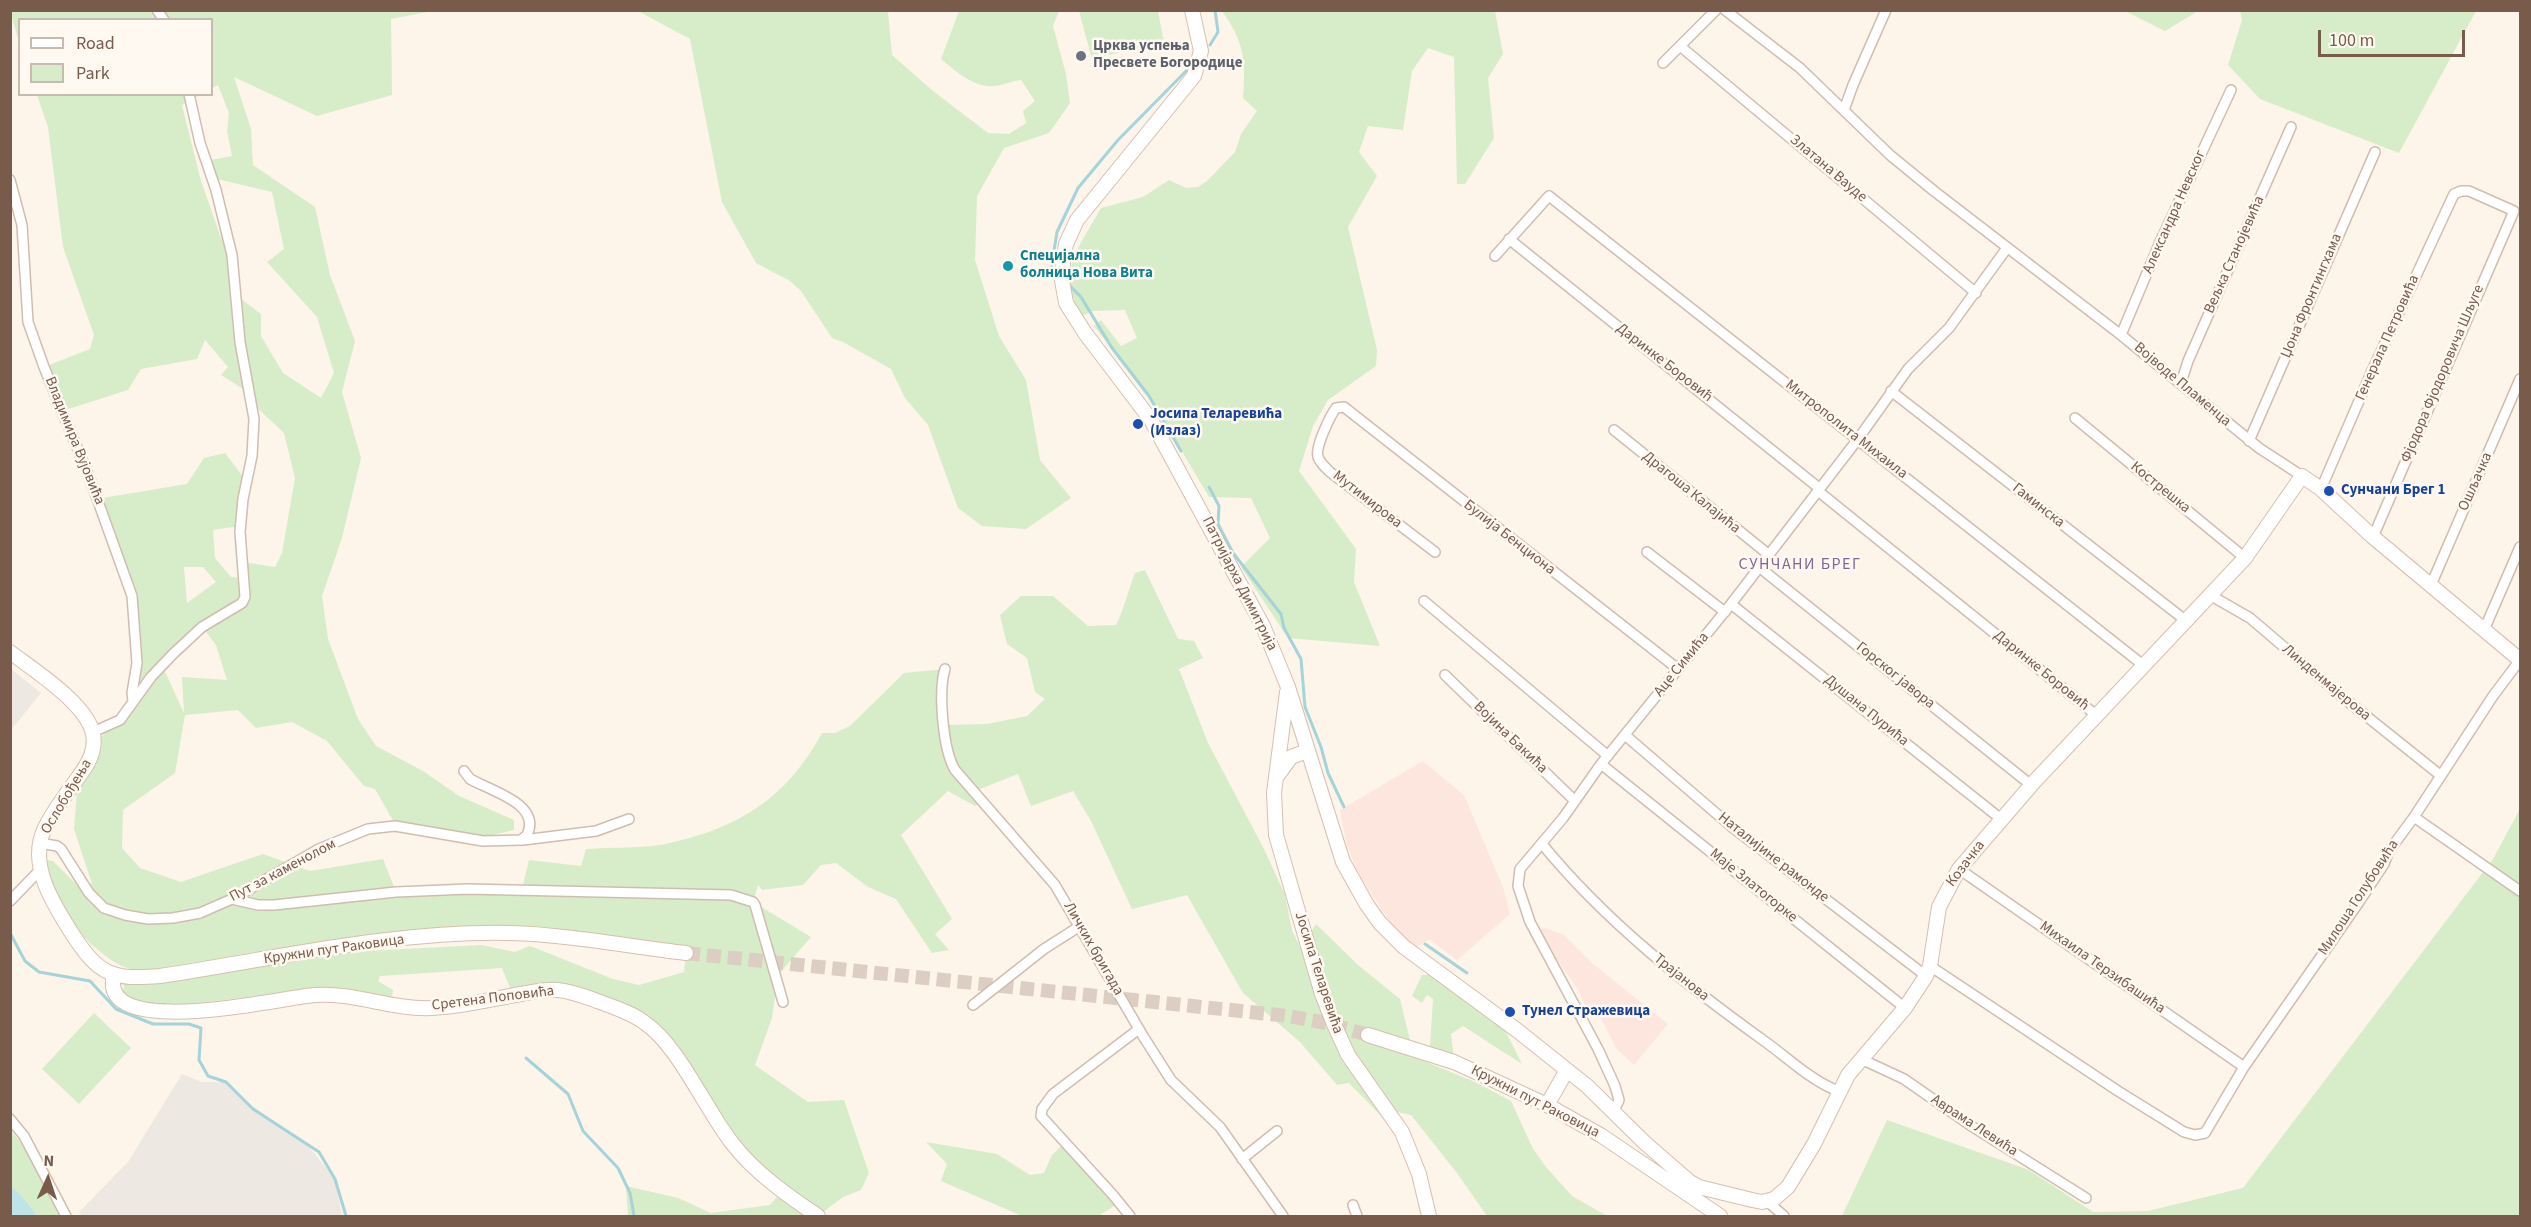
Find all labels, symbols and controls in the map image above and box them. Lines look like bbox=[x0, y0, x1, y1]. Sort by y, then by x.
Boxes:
legend bbox=[18, 18, 213, 96]
scale bar bbox=[2321, 18, 2468, 56]
text: 100 m bbox=[2329, 28, 2374, 53]
text: Road bbox=[76, 31, 115, 56]
place label: Црква успења Пресвете Богородице bbox=[1093, 38, 1242, 73]
marker: Црква успења Пресвете Богородице bbox=[1074, 49, 1088, 63]
text: Park bbox=[76, 61, 110, 86]
street label: Златана Вауде bbox=[1786, 131, 1870, 207]
street label: Александра Невског bbox=[2140, 147, 2210, 277]
street label: Вељка Станојевића bbox=[2201, 193, 2269, 317]
street label: Џона Фронтингхама bbox=[2278, 231, 2346, 361]
place label: Специјална болница Нова Вита bbox=[1020, 248, 1153, 283]
marker: Специјална болница Нова Вита bbox=[1001, 259, 1015, 273]
street label: Генерала Петровића bbox=[2352, 272, 2424, 404]
street label: Фјодора Фјодоровича Шљуге bbox=[2397, 282, 2489, 466]
street label: Даринке Боровић bbox=[1612, 320, 1716, 406]
street label: Војводе Пламенца bbox=[2130, 339, 2234, 431]
street label: Владимира Вујовића bbox=[40, 374, 108, 508]
street label: Митрополита Михаила bbox=[1781, 377, 1911, 483]
place label: Јосипа Теларевића (Излаз) bbox=[1150, 406, 1282, 441]
marker: Јосипа Теларевића (Излаз) bbox=[1131, 417, 1145, 431]
street label: Драгоша Калајића bbox=[1638, 448, 1744, 538]
street label: Ошљачка bbox=[2455, 450, 2497, 514]
street label: Кострешка bbox=[2126, 458, 2194, 518]
street label: Мутимирова bbox=[1329, 467, 1405, 533]
street label: Гаминска bbox=[2008, 480, 2068, 532]
place label: Сунчани Брег 1 bbox=[2341, 482, 2445, 500]
marker: Сунчани Брег 1 bbox=[2322, 484, 2336, 498]
street label: Булија Бенциона bbox=[1459, 497, 1559, 579]
street label: Патријарха Димитрија bbox=[1197, 514, 1281, 654]
district label: СУНЧАНИ БРЕГ bbox=[1739, 555, 1861, 575]
street label: Даринке Боровић bbox=[1990, 627, 2092, 715]
street label: Аце Симића bbox=[1651, 629, 1713, 701]
street label: Горског јавора bbox=[1852, 639, 1938, 713]
street label: Линденмајерова bbox=[2278, 641, 2374, 725]
street label: Душана Пурића bbox=[1820, 671, 1912, 751]
street label: Војина Бакића bbox=[1469, 698, 1551, 778]
street label: Ослобођења bbox=[38, 756, 96, 838]
street label: Наталијине рамонде bbox=[1714, 809, 1832, 907]
street label: Пут за каменолом bbox=[227, 835, 339, 907]
street label: Козачка bbox=[1943, 837, 1989, 891]
street label: Милоша Голубовића bbox=[2315, 837, 2403, 959]
street label: Маје Златогорке bbox=[1706, 845, 1800, 927]
street label: Личких бригада bbox=[1059, 899, 1127, 999]
street label: Јосипа Теларевића bbox=[1290, 910, 1346, 1036]
street label: Михаила Терзибашића bbox=[2036, 918, 2168, 1018]
street label: Кружни пут Раковица bbox=[262, 931, 406, 969]
street label: Трајанова bbox=[1650, 950, 1712, 1006]
street label: Сретена Поповића bbox=[431, 983, 555, 1015]
place label: Тунел Стражевица bbox=[1522, 1003, 1650, 1021]
marker: Тунел Стражевица bbox=[1503, 1005, 1517, 1019]
street label: Кружни пут Раковица bbox=[1468, 1062, 1602, 1142]
street label: Аврама Левића bbox=[1927, 1091, 2021, 1161]
north arrow bbox=[18, 1149, 78, 1209]
text: N bbox=[43, 1150, 55, 1172]

